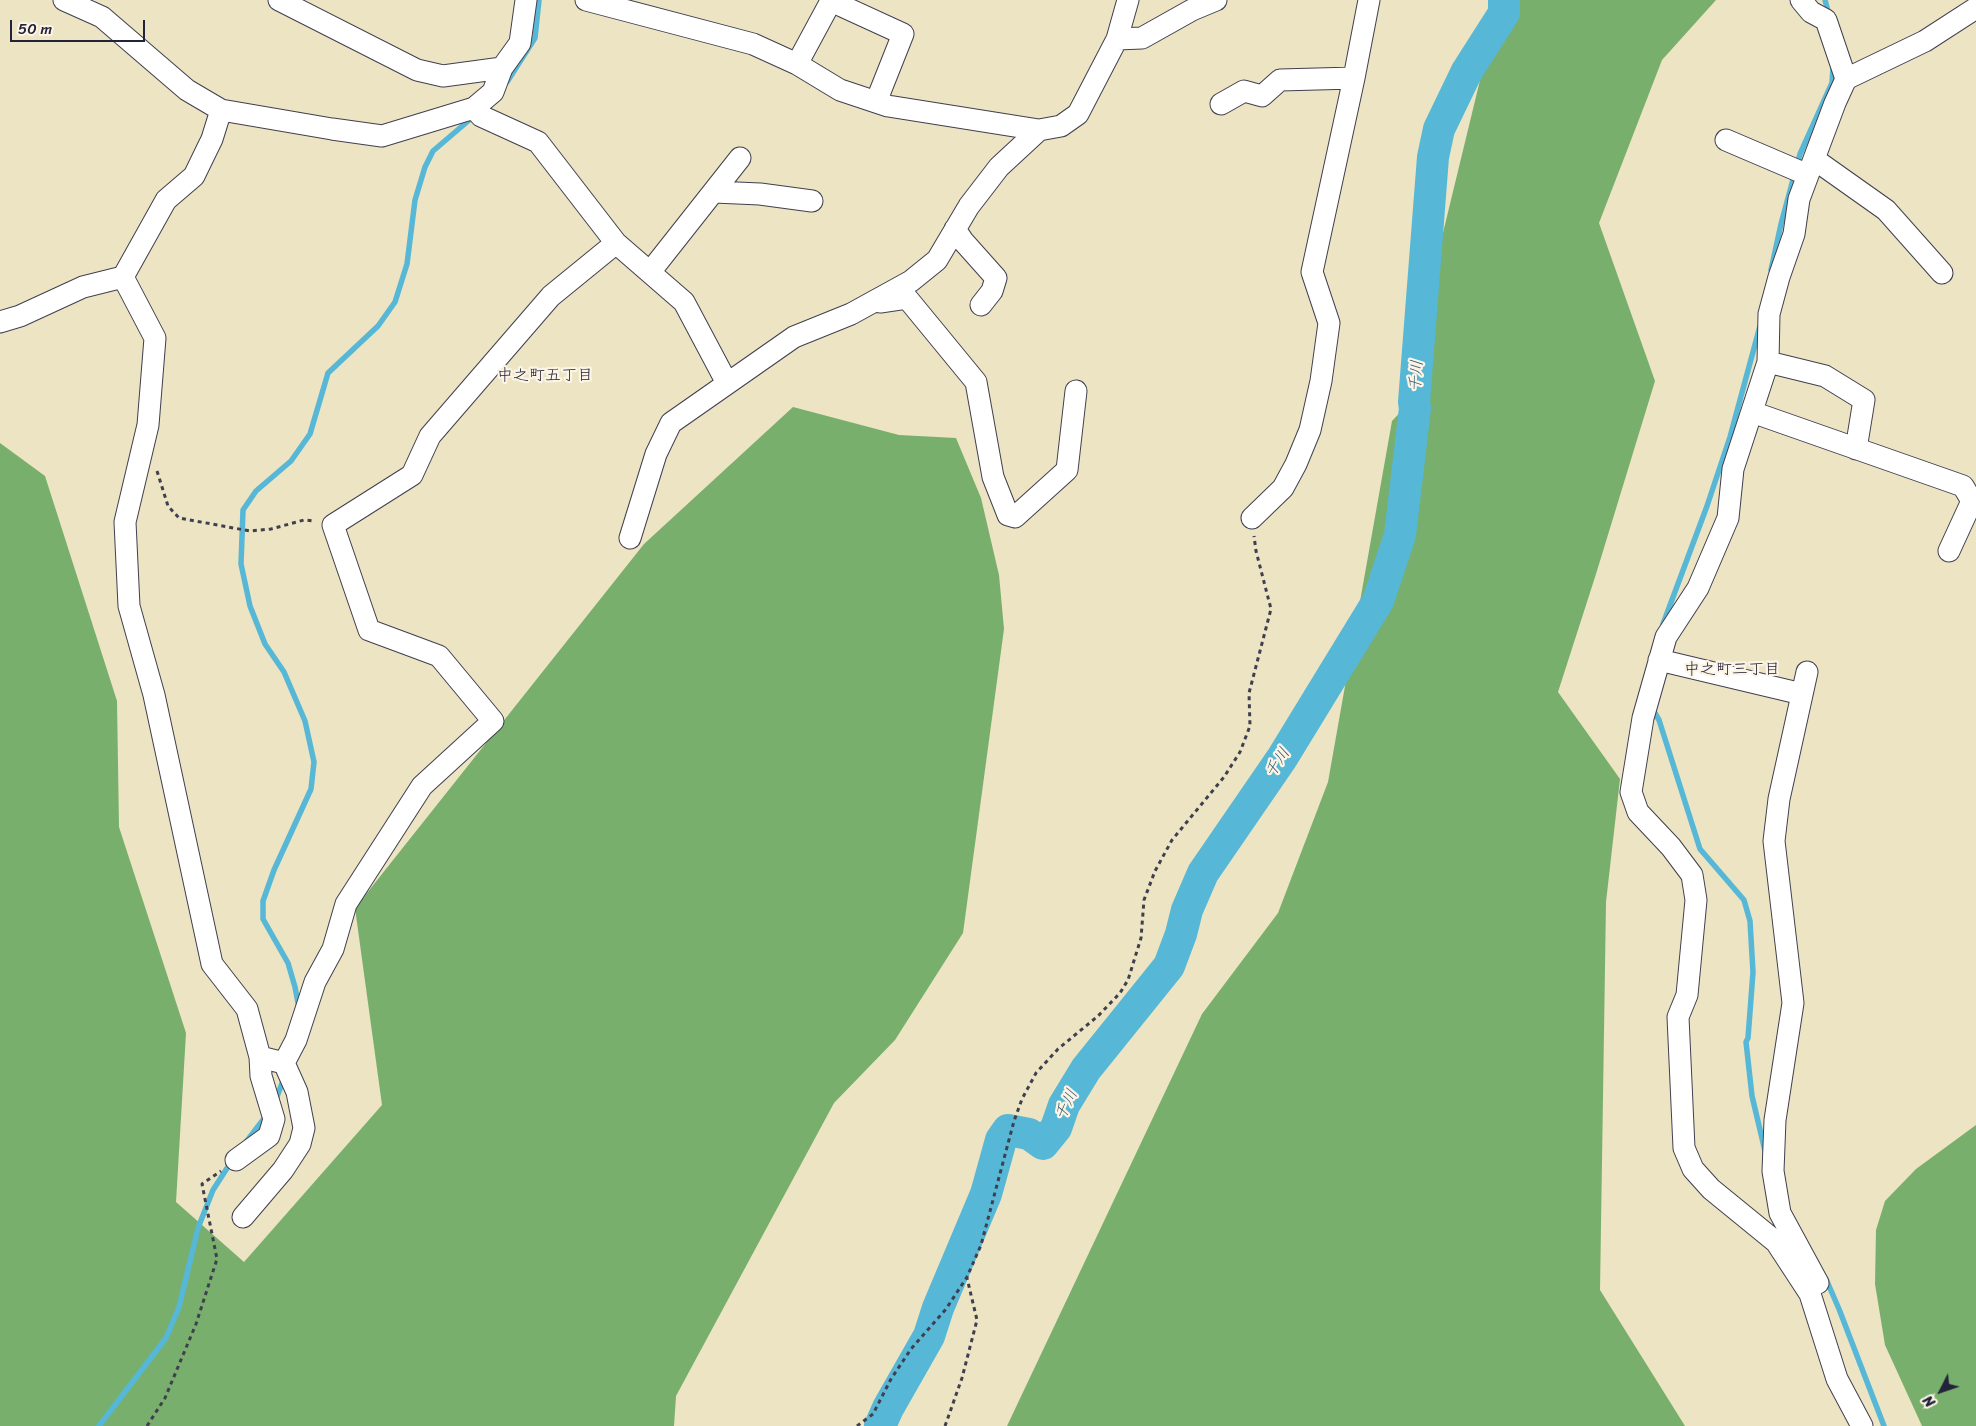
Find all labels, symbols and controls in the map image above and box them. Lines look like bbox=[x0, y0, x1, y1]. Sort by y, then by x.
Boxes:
scale bar bbox=[12, 10, 148, 42]
text: 50 m bbox=[18, 16, 52, 42]
water label: 千川 bbox=[1406, 359, 1428, 393]
district label: 中之町五丁目 bbox=[497, 366, 593, 386]
district label: 中之町三丁目 bbox=[1684, 660, 1780, 680]
water label: 千川 bbox=[1261, 744, 1295, 782]
water label: 千川 bbox=[1051, 1086, 1083, 1124]
north arrow bbox=[1916, 1366, 1966, 1416]
text: N bbox=[1917, 1389, 1942, 1413]

